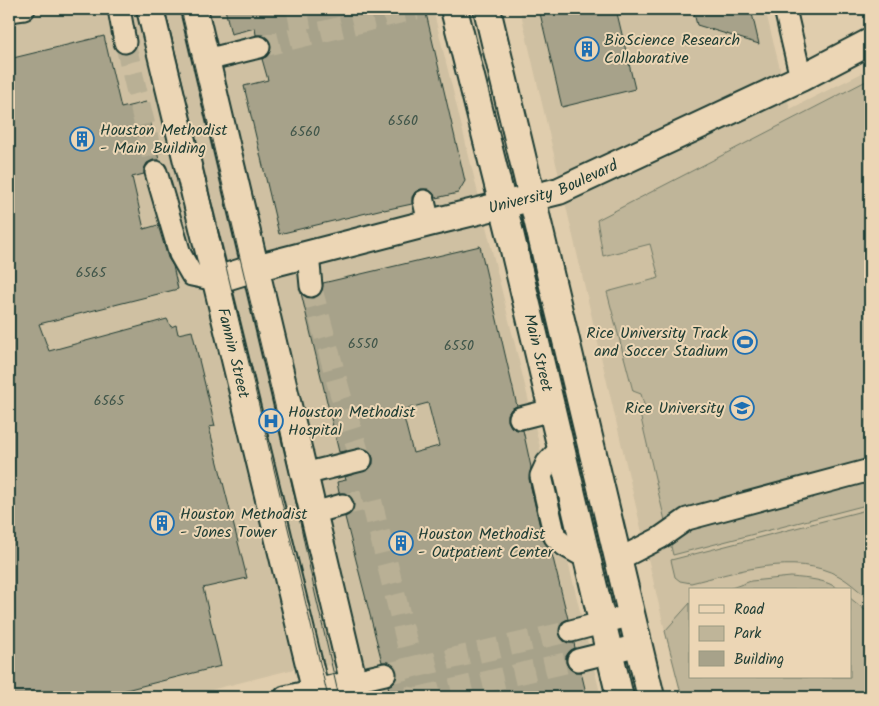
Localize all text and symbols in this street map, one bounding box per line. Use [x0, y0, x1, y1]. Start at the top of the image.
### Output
place label: BioScience Research Collaborative [604, 28, 740, 71]
building icon: BioScience Research Collaborative [574, 36, 600, 62]
house number: 6560 [388, 110, 418, 132]
place label: Houston Methodist - Main Building [100, 118, 228, 161]
house number: 6560 [290, 121, 320, 143]
building icon: Houston Methodist - Main Building [69, 126, 95, 152]
street label: University Boulevard [486, 152, 623, 220]
house number: 6565 [76, 262, 108, 284]
street label: Fannin Street [210, 305, 257, 402]
street label: Main Street [517, 311, 560, 395]
place label: Rice University Track and Soccer Stadium [586, 321, 728, 364]
sports icon: Rice University Track and Soccer Stadium [732, 329, 758, 355]
house number: 6550 [348, 333, 378, 355]
house number: 6550 [444, 335, 474, 357]
house number: 6565 [94, 390, 126, 412]
school or university icon: Rice University [729, 395, 755, 421]
place label: Rice University [625, 396, 724, 421]
place label: Houston Methodist Hospital [288, 400, 416, 443]
hospital icon: Houston Methodist Hospital [258, 408, 284, 434]
place label: Houston Methodist - Jones Tower [180, 502, 308, 545]
building icon: Houston Methodist - Jones Tower [149, 510, 175, 536]
place label: Houston Methodist - Outpatient Center [418, 522, 555, 565]
building icon: Houston Methodist - Outpatient Center [388, 530, 414, 556]
legend [689, 588, 852, 678]
text: Road [734, 598, 765, 622]
text: Park [734, 622, 762, 646]
text: Building [734, 648, 784, 672]

